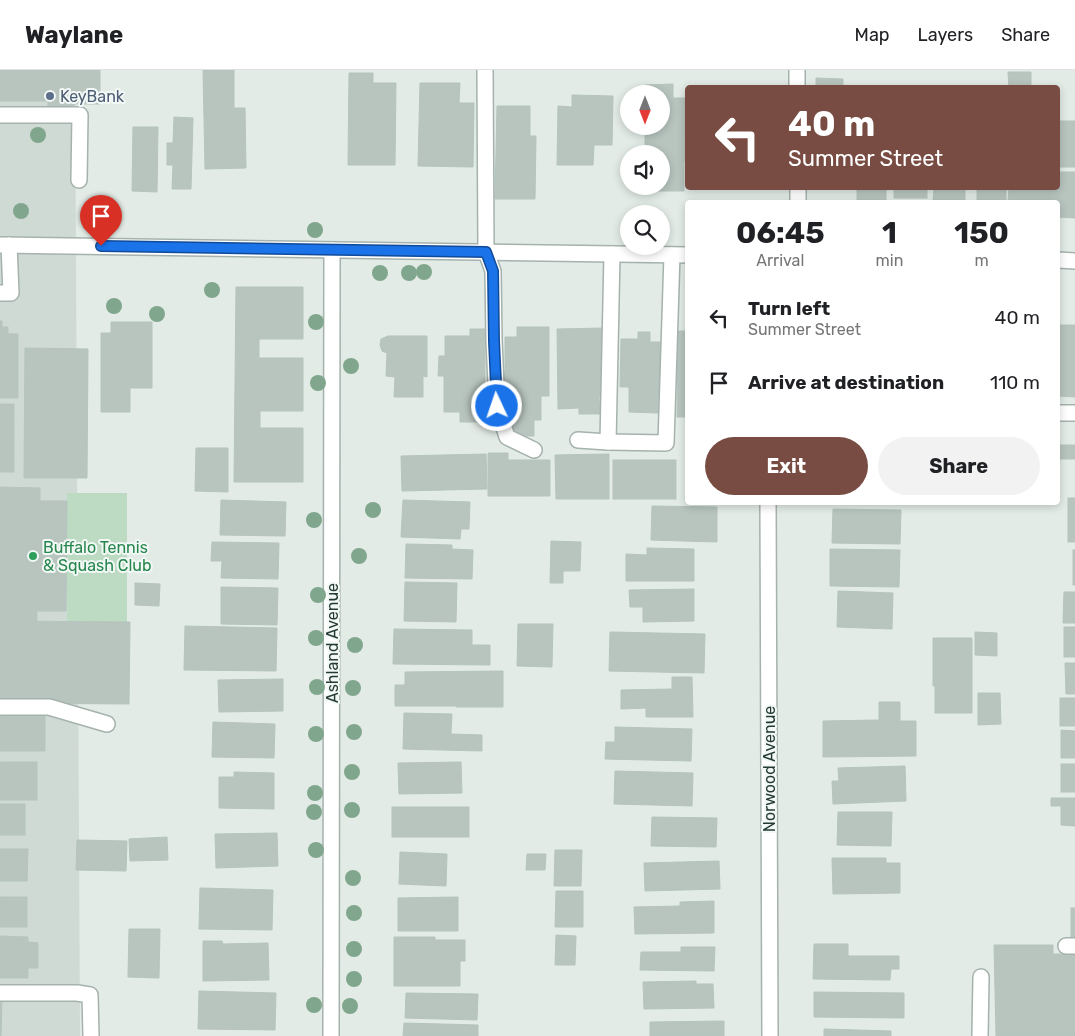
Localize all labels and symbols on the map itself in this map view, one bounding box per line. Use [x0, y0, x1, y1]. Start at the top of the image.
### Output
north arrow [620, 85, 670, 135]
place label: KeyBank [60, 87, 125, 106]
marker: KeyBank [44, 90, 56, 102]
pin [80, 195, 122, 246]
position arrow [470, 379, 522, 431]
place label: Buffalo Tennis & Squash Club [43, 538, 152, 575]
marker: Buffalo Tennis & Squash Club [27, 550, 39, 562]
street label: Ashland Avenue [323, 583, 342, 703]
street label: Norwood Avenue [760, 706, 779, 832]

